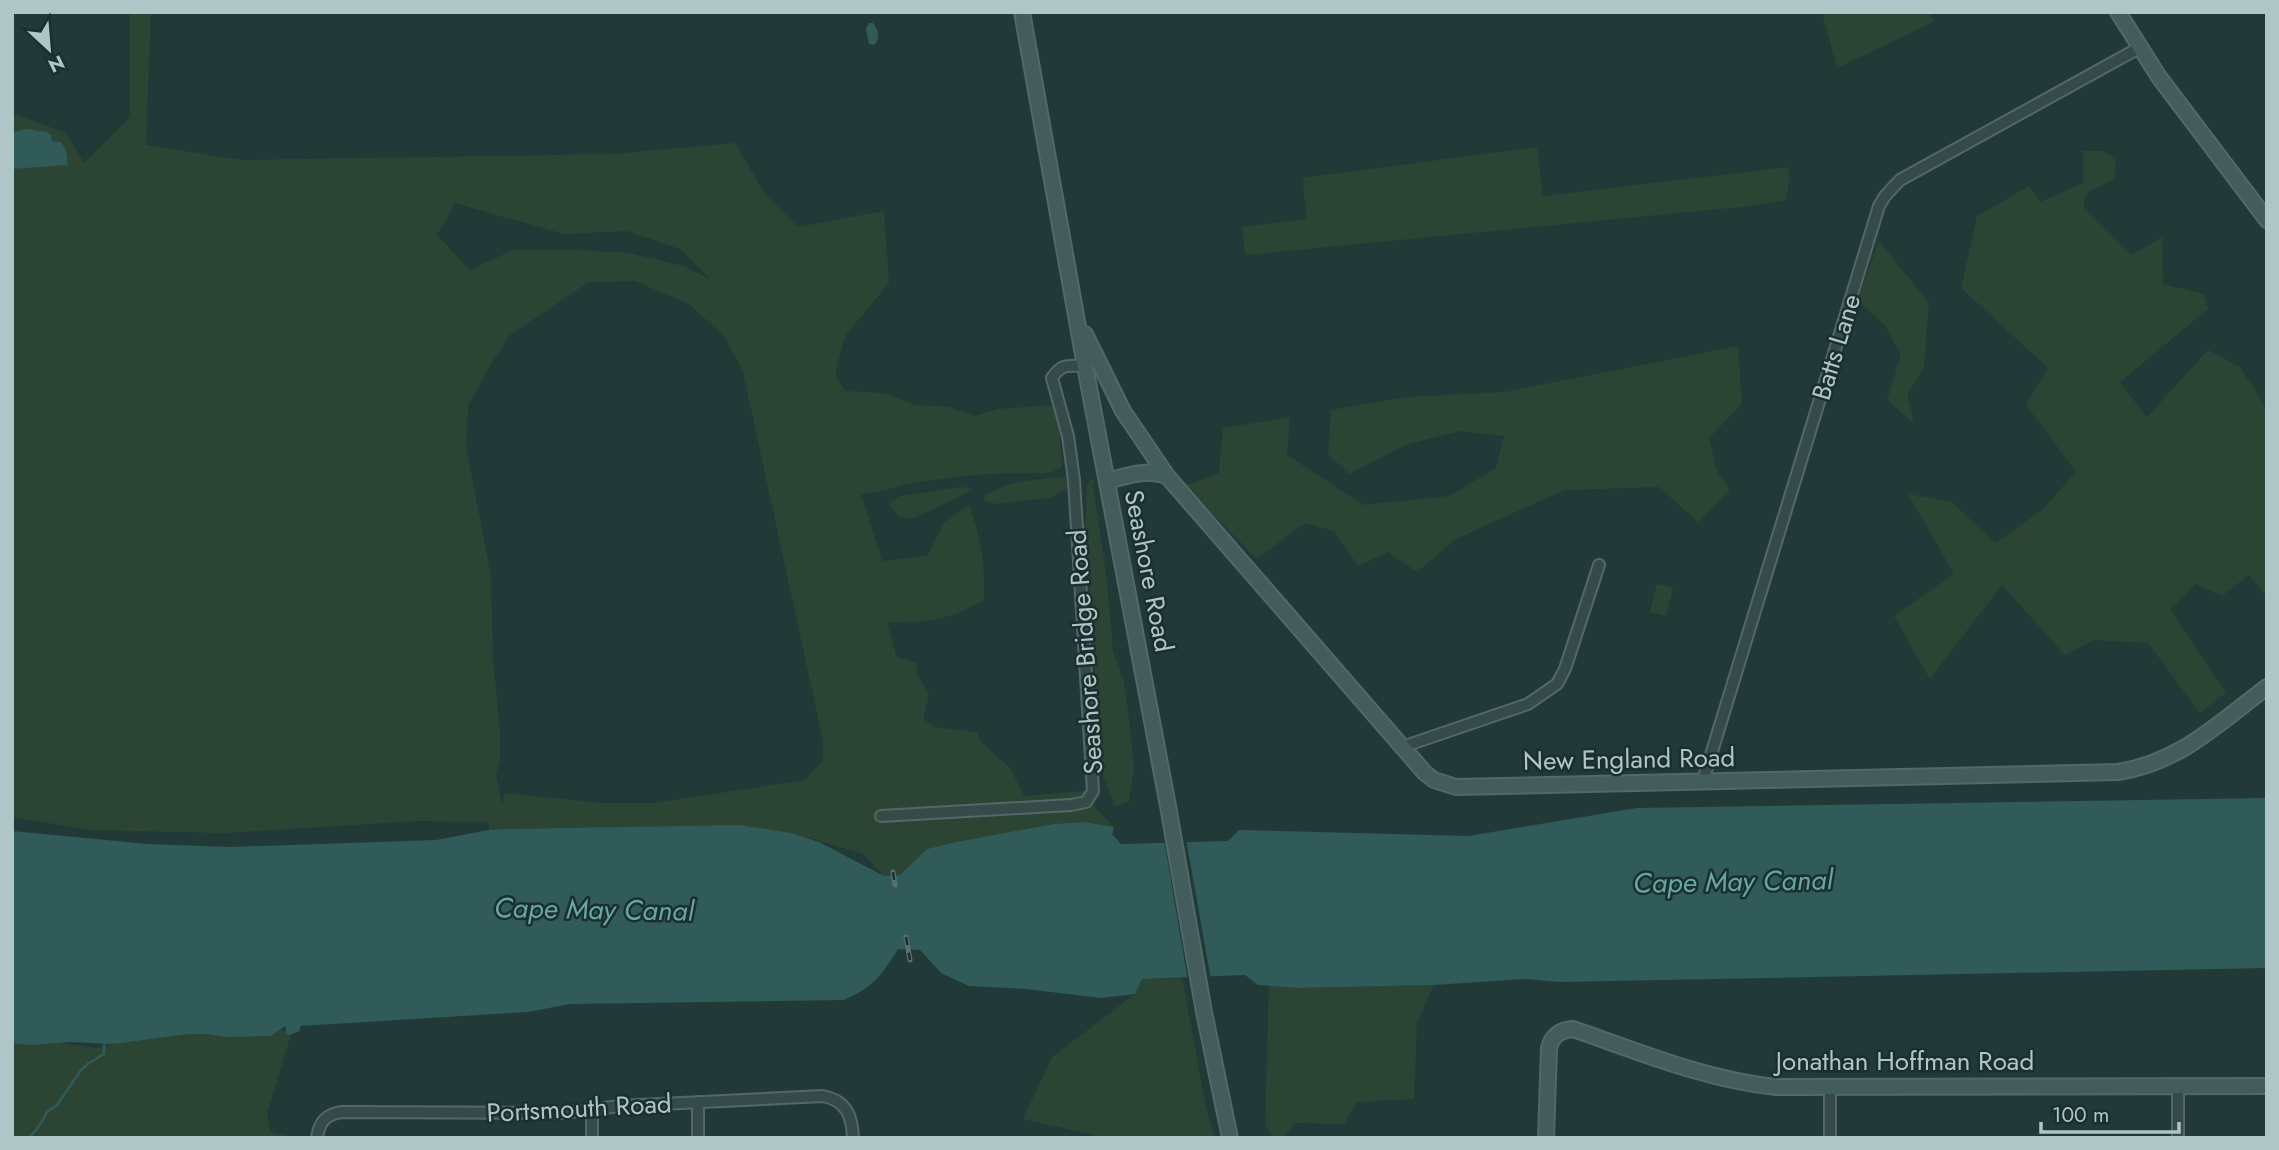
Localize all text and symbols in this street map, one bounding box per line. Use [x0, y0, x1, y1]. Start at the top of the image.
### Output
north arrow [14, 14, 84, 84]
text: N [44, 48, 69, 79]
street label: Batts Lane [1802, 289, 1870, 405]
street label: Seashore Road [1115, 487, 1183, 655]
street label: Seashore Bridge Road [1057, 528, 1113, 776]
street label: New England Road [1523, 738, 1735, 780]
water label: Cape May Canal [1633, 859, 1835, 904]
water label: Cape May Canal [494, 887, 696, 932]
street label: Jonathan Hoffman Road [1773, 1042, 2034, 1080]
street label: Portsmouth Road [486, 1084, 672, 1132]
scale bar [2041, 1090, 2179, 1134]
text: 100 m [2052, 1100, 2109, 1130]

